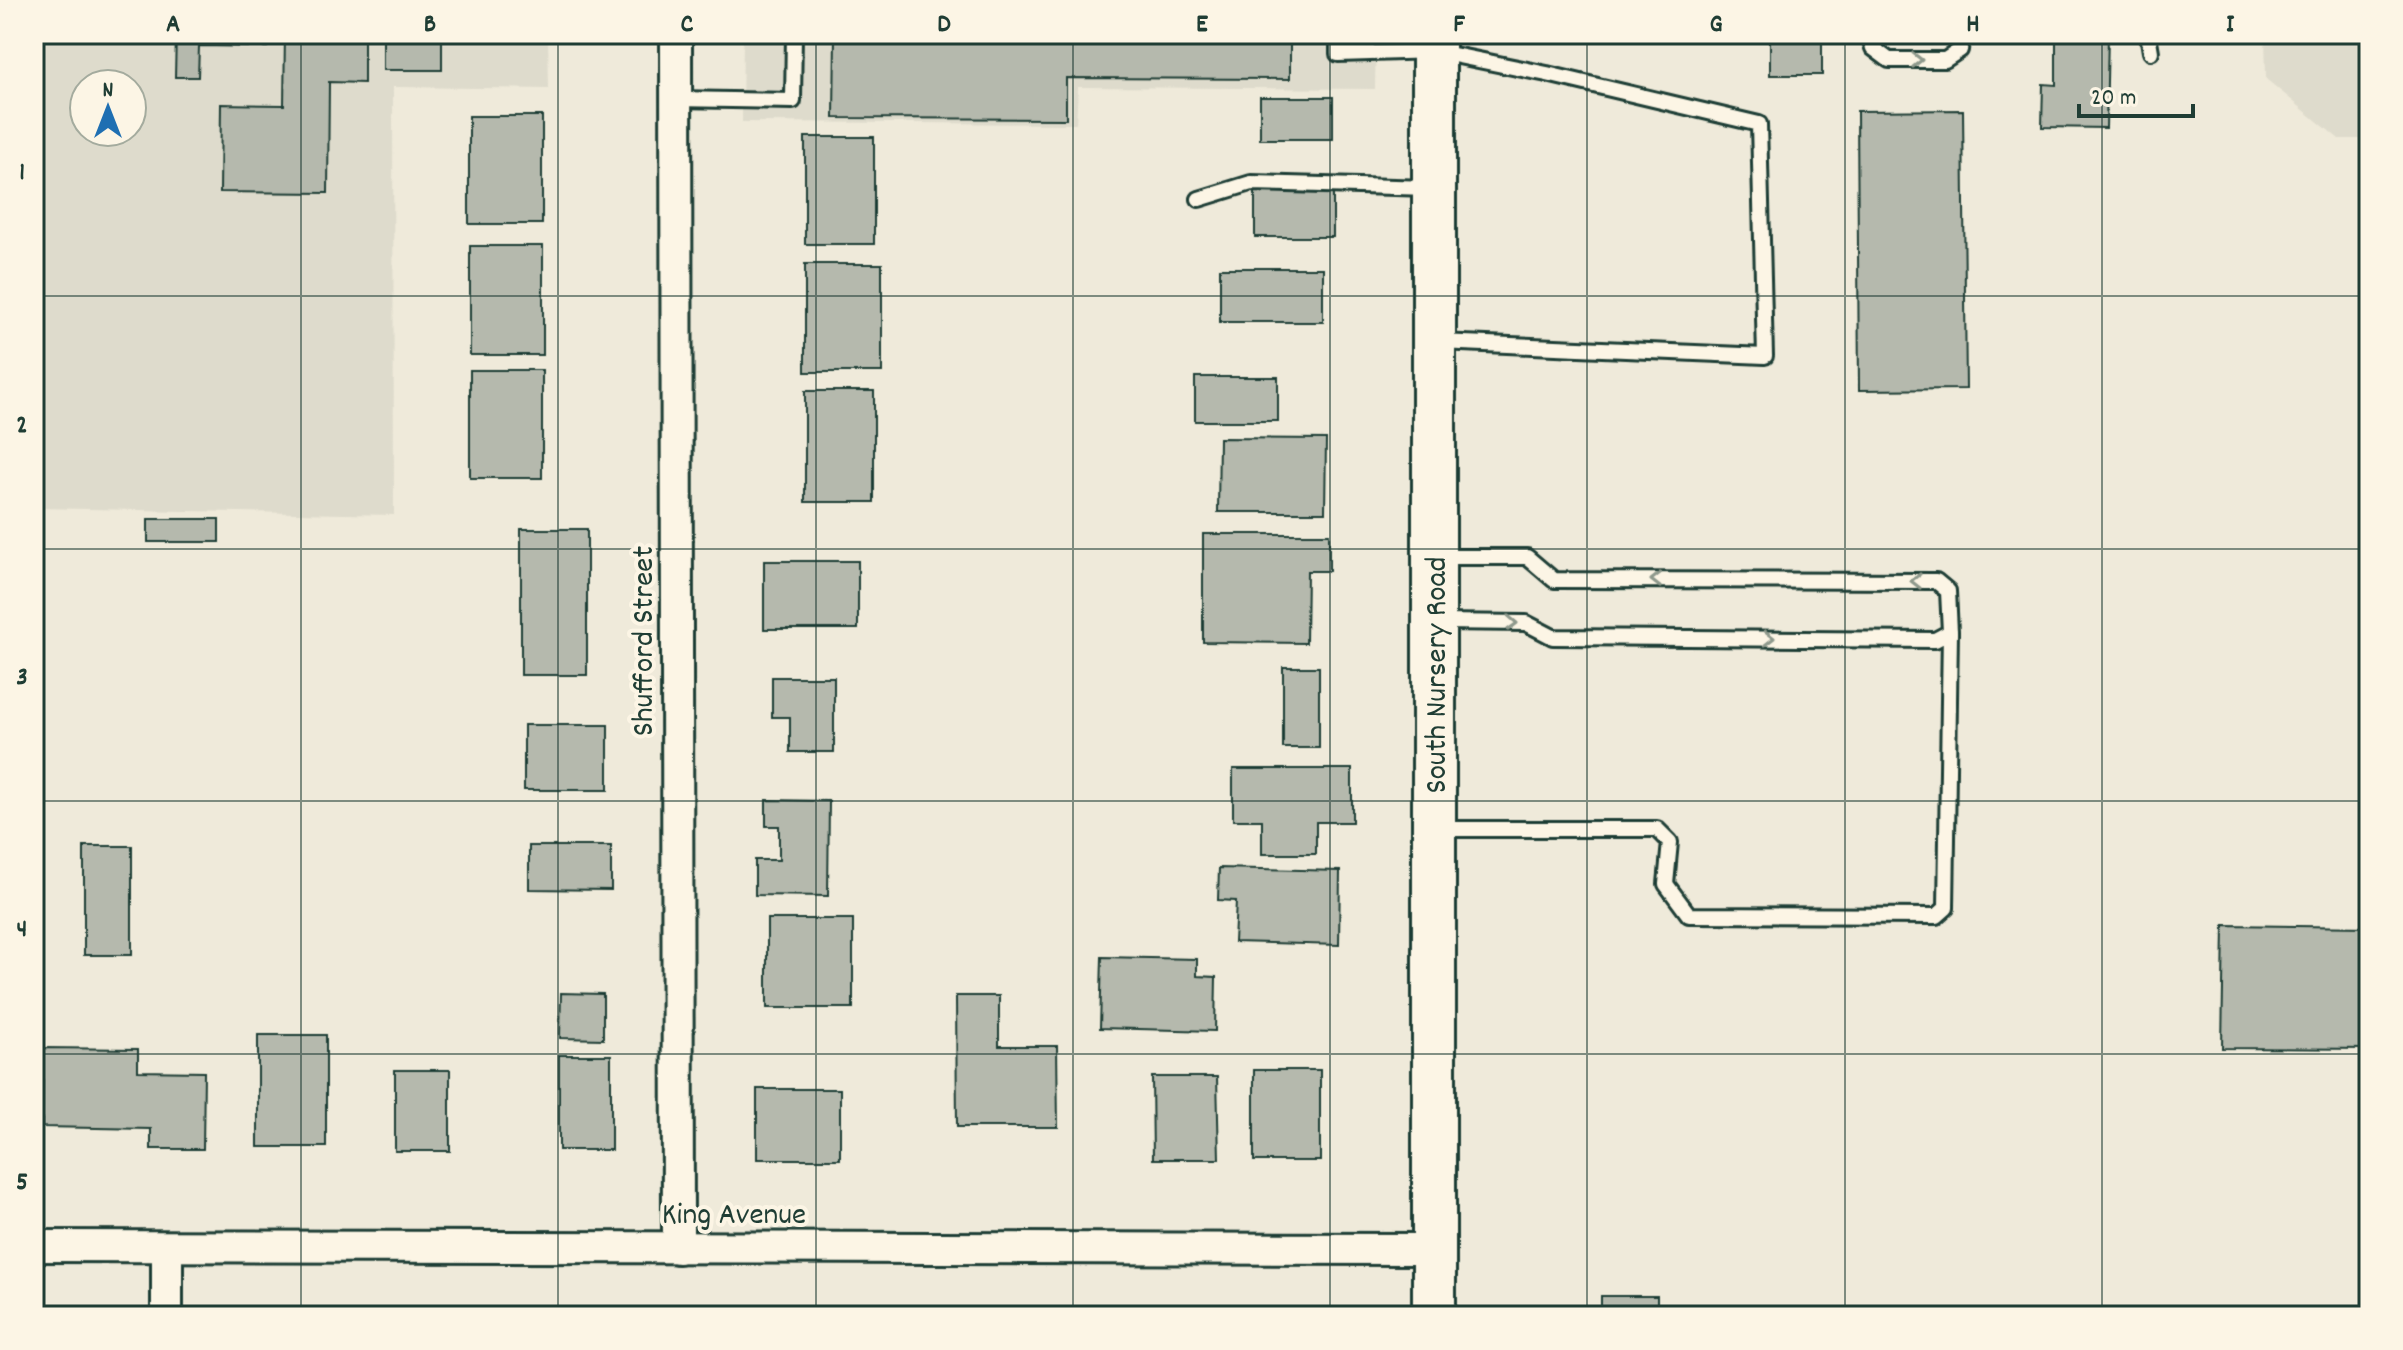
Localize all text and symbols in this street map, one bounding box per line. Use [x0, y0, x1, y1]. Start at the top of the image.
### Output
text: A [166, 7, 180, 44]
text: B [424, 7, 436, 44]
text: C [681, 7, 694, 44]
text: D [937, 7, 951, 44]
text: E [1196, 7, 1208, 44]
text: F [1453, 7, 1465, 44]
text: G [1709, 7, 1723, 44]
text: H [1966, 7, 1980, 44]
text: I [2226, 7, 2235, 44]
one-way arrow [1911, 51, 1924, 69]
north arrow [68, 68, 148, 148]
scale bar [2079, 68, 2193, 118]
text: N [103, 76, 114, 107]
text: 20 m [2091, 82, 2137, 116]
text: 1 [19, 155, 25, 192]
text: 2 [16, 408, 28, 445]
street label: Shufford Street [623, 546, 669, 736]
street label: South Nursery Road [1416, 557, 1462, 793]
one-way arrow [1649, 571, 1662, 589]
one-way arrow [1909, 572, 1922, 590]
one-way arrow [1506, 614, 1519, 632]
one-way arrow [1763, 629, 1776, 647]
text: 3 [16, 660, 28, 697]
text: 4 [17, 912, 27, 949]
text: 5 [16, 1165, 28, 1202]
street label: King Avenue [662, 1194, 806, 1240]

